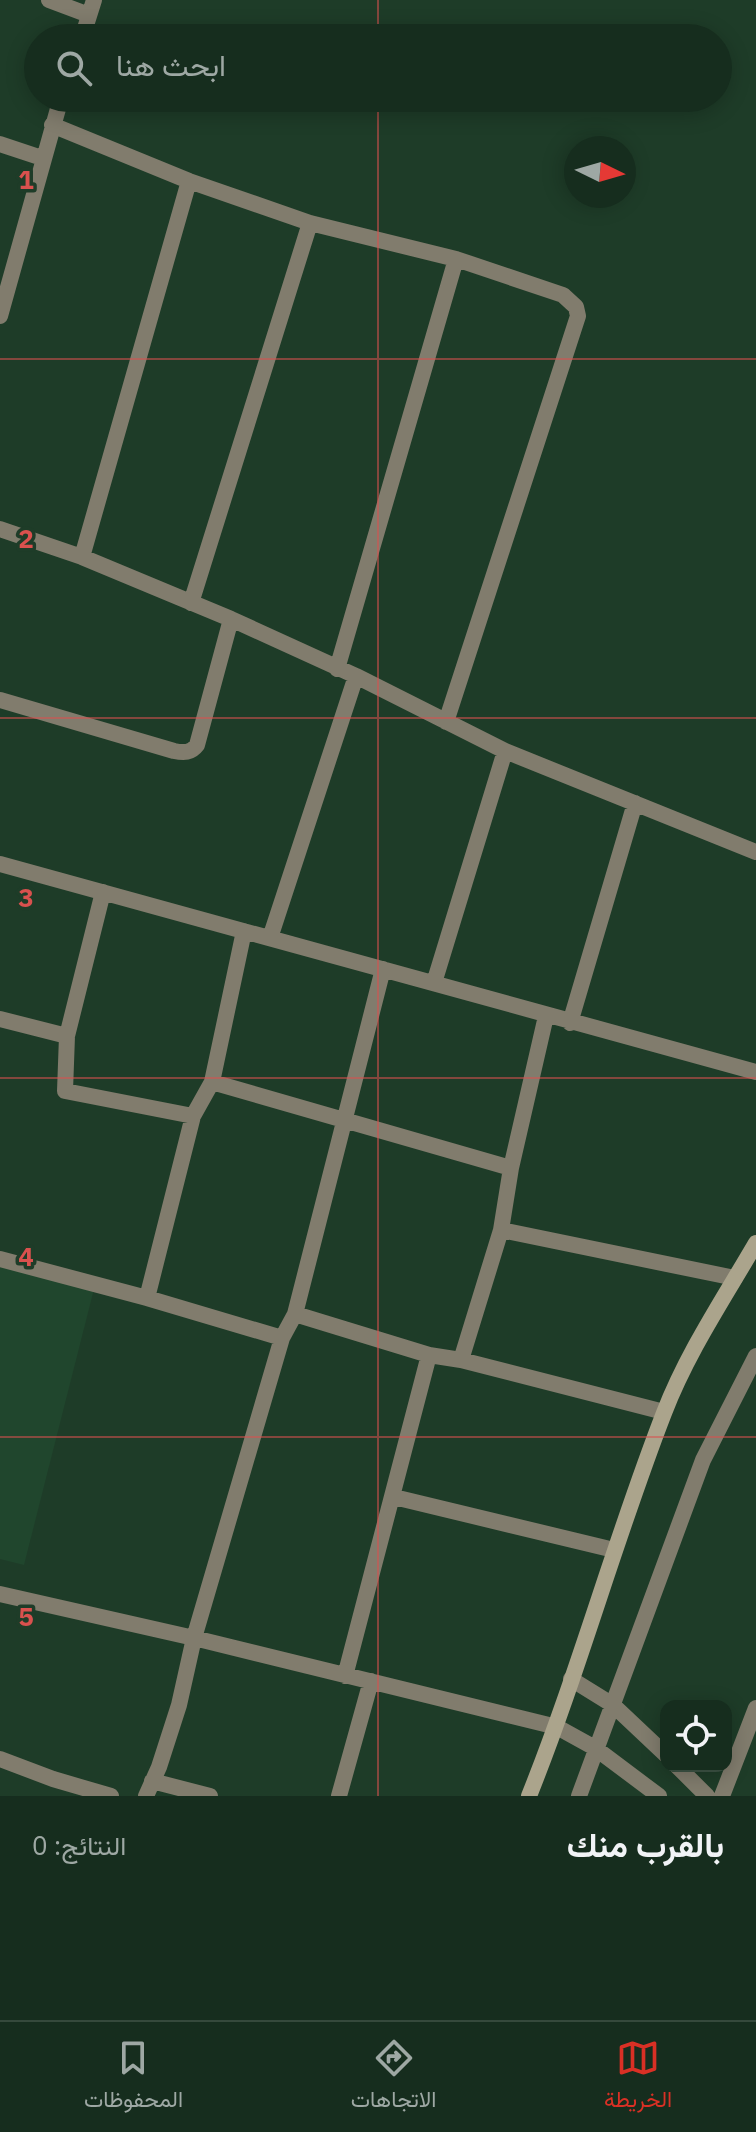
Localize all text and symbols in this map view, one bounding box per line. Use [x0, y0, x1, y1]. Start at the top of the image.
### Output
search box [24, 24, 732, 112]
text: ابحث هنا [116, 45, 226, 84]
icon: search [52, 46, 96, 90]
north arrow [564, 136, 636, 208]
text: 1 [18, 162, 34, 196]
text: 2 [18, 521, 34, 555]
text: 3 [18, 880, 34, 914]
text: 4 [18, 1239, 34, 1273]
text: 5 [18, 1599, 34, 1633]
map controls [660, 1700, 732, 1772]
button: locate [660, 1700, 732, 1772]
text: بالقرب منك [567, 1822, 724, 1866]
text: النتائج: 0 [32, 1828, 126, 1862]
tab: المحفوظات [84, 2036, 183, 2119]
tab: الاتجاهات [351, 2036, 436, 2119]
tab: الخريطة [604, 2036, 672, 2119]

